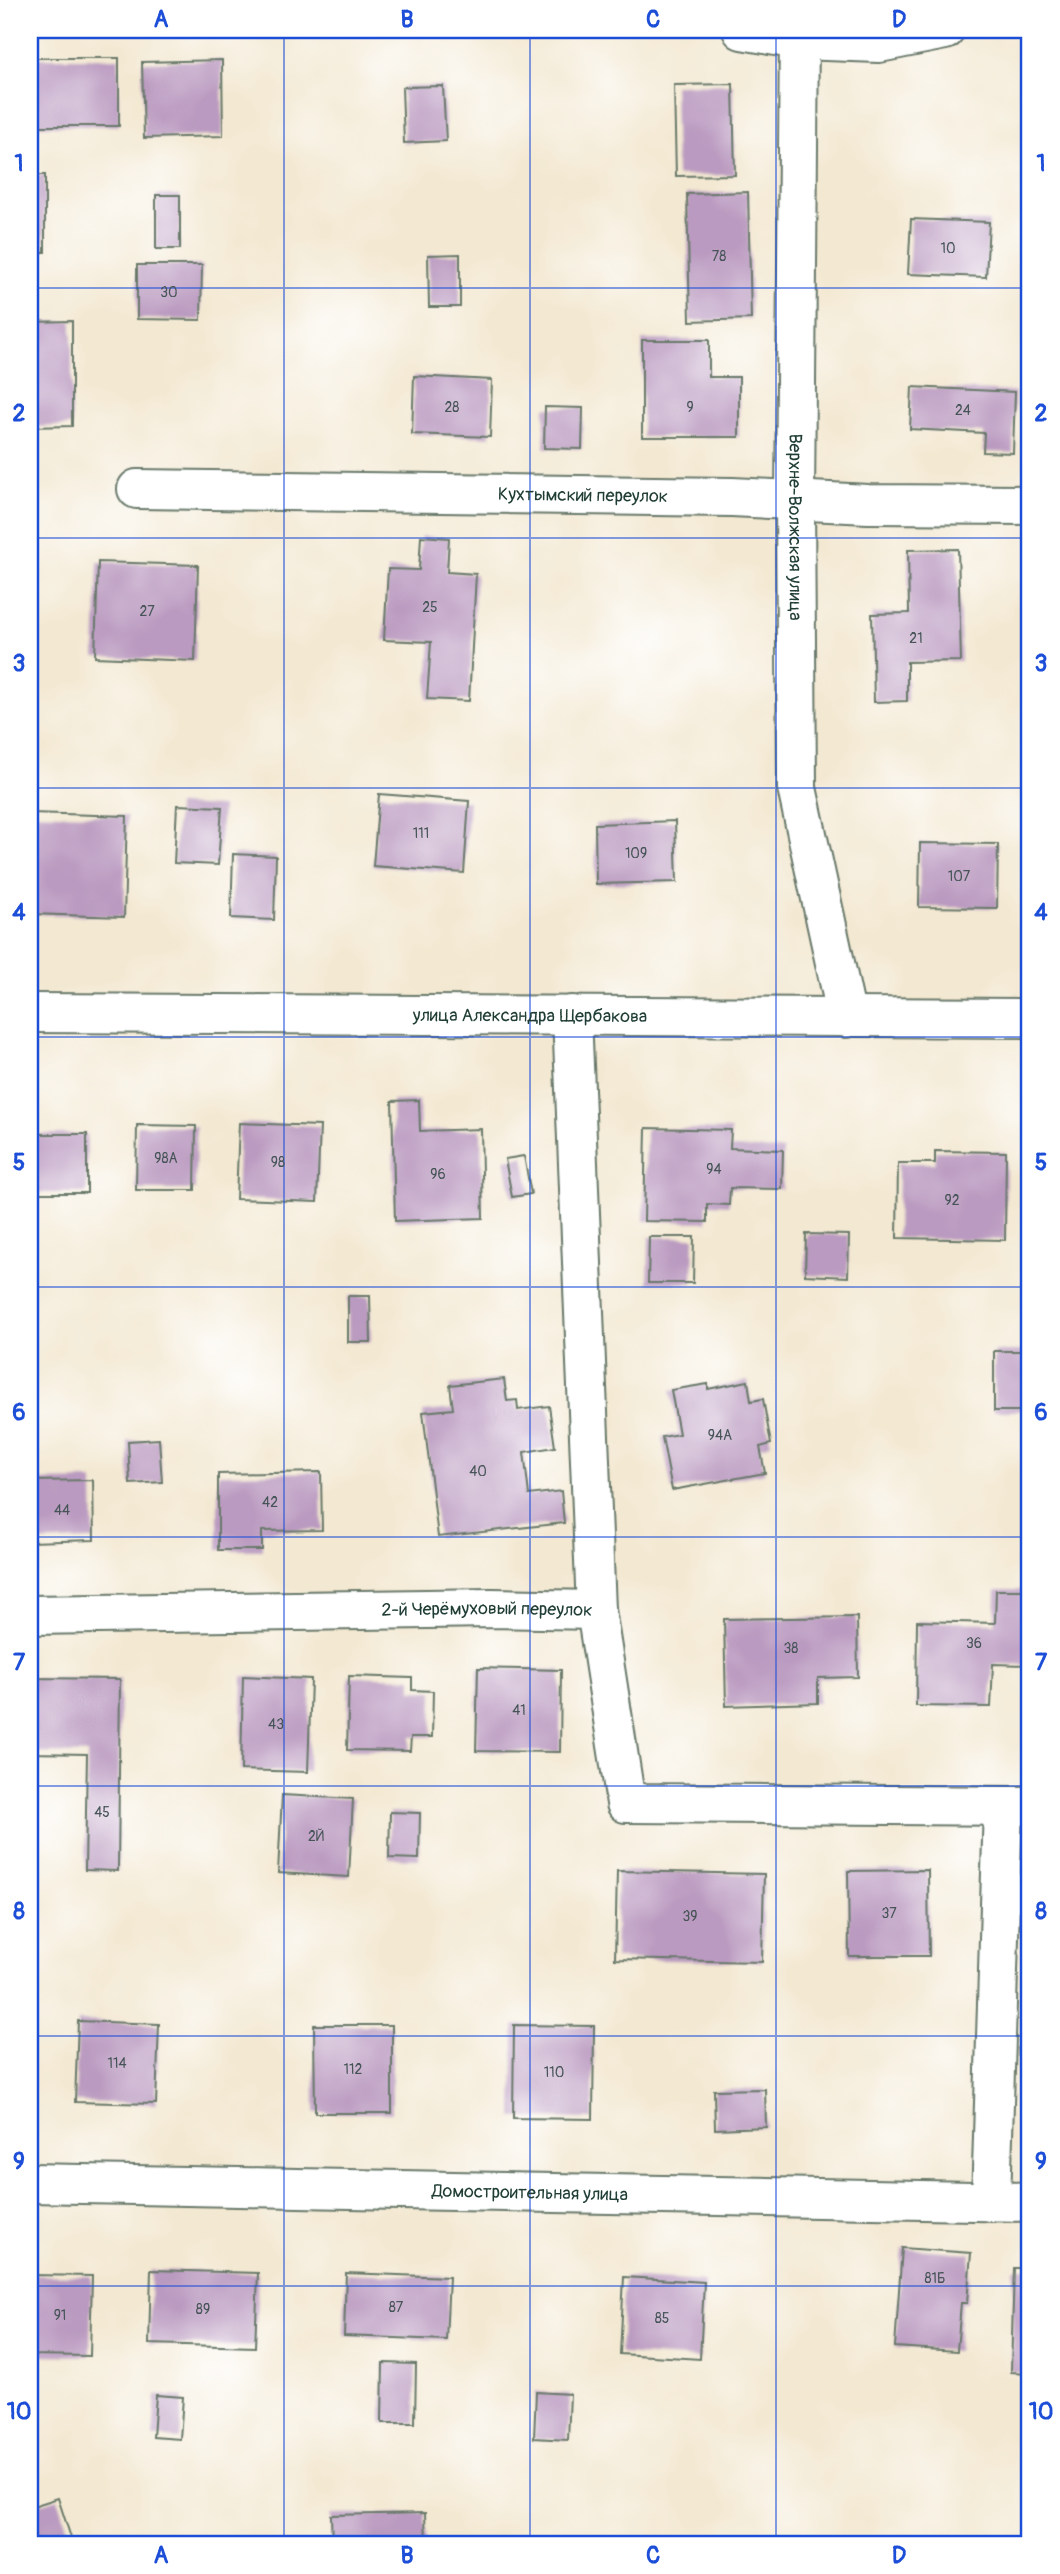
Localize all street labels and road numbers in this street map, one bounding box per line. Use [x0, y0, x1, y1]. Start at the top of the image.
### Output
street label: Верхне-Волжская улица [783, 433, 807, 621]
street label: Кухтымский переулок [498, 483, 668, 508]
street label: улица Александра Щербакова [412, 1004, 647, 1028]
street label: 2-й Черёмуховый переулок [381, 1597, 593, 1622]
street label: Домостроительная улица [431, 2180, 628, 2206]

